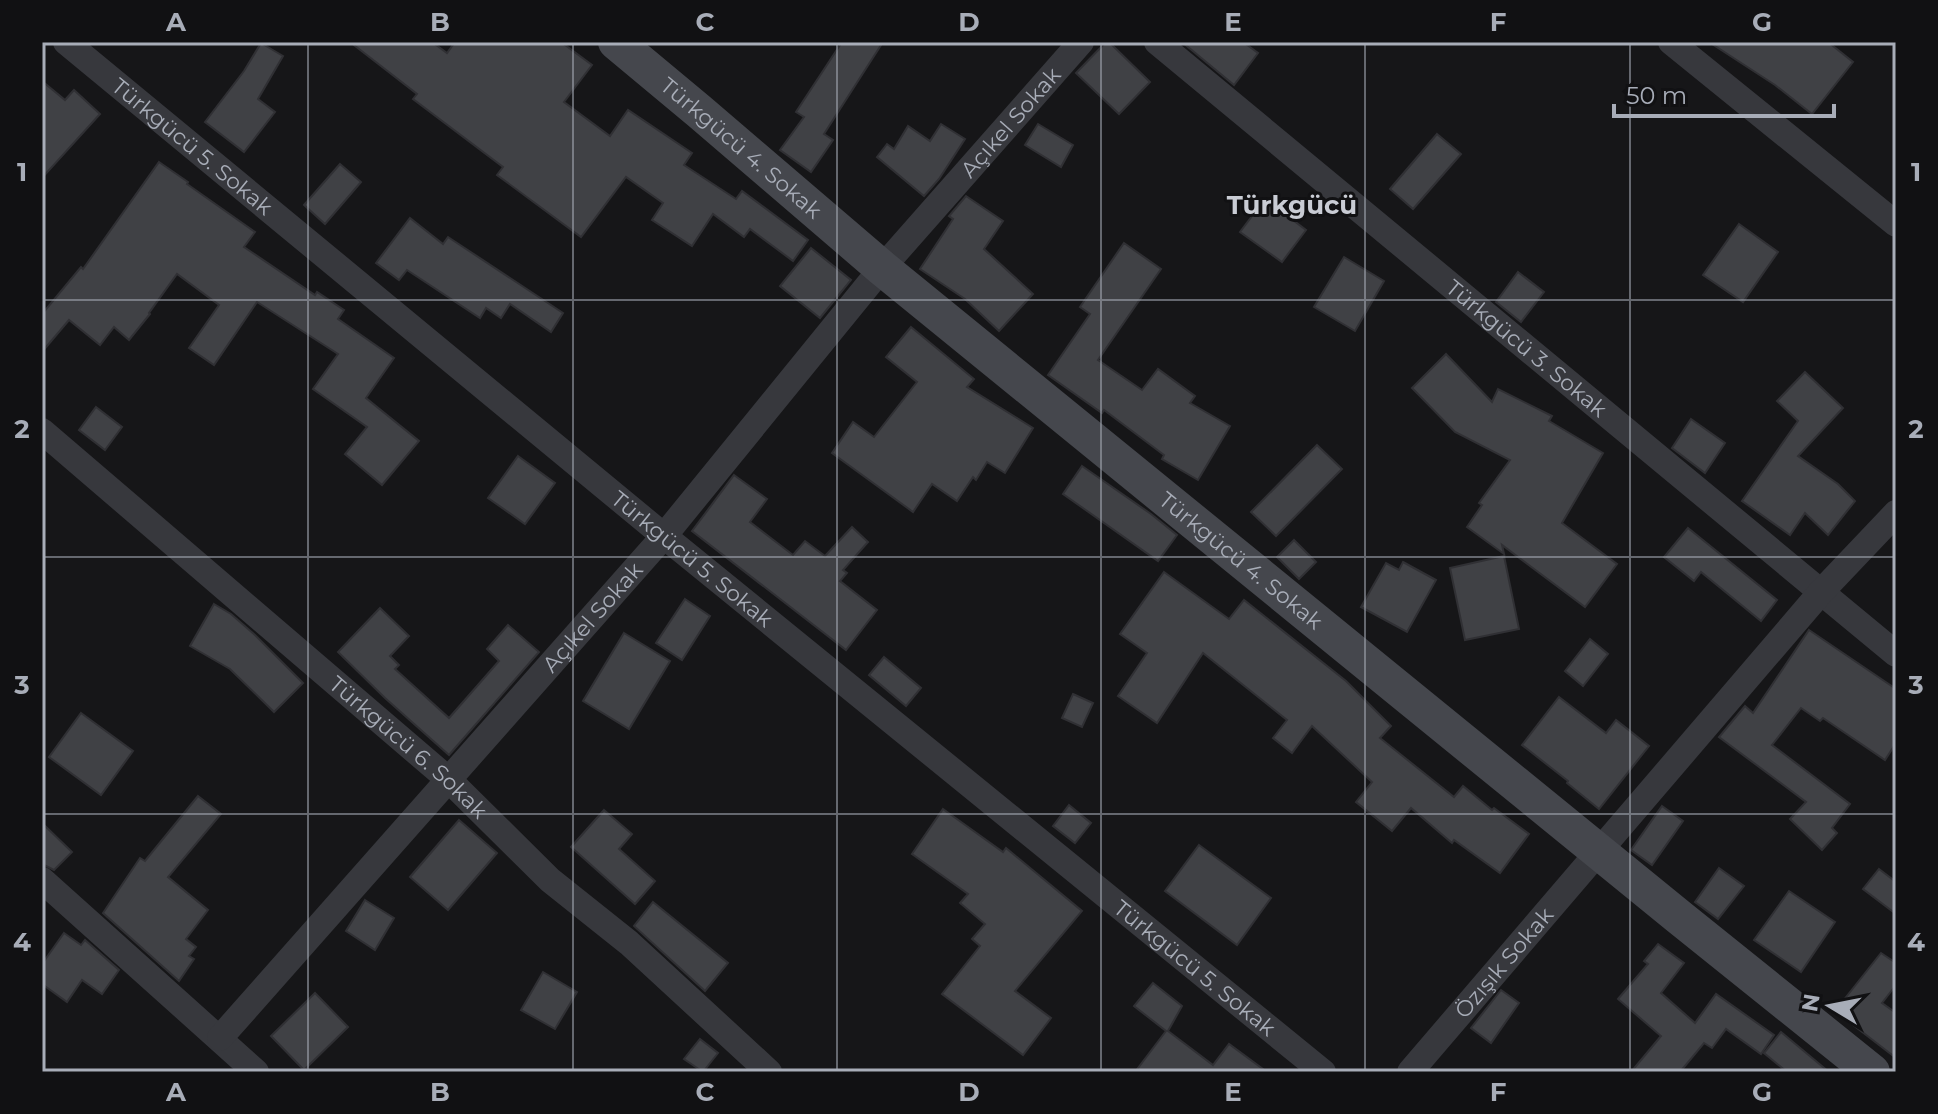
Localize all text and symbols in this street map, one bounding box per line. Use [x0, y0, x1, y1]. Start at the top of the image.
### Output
text: A [165, 6, 187, 38]
text: B [430, 6, 450, 38]
text: C [696, 6, 715, 38]
text: D [958, 6, 980, 38]
text: E [1224, 6, 1242, 38]
text: F [1490, 6, 1506, 38]
text: G [1752, 6, 1772, 38]
street label: Açıkel Sokak [955, 61, 1067, 183]
scale bar [1614, 68, 1834, 118]
street label: Türkgücü 5. Sokak [107, 72, 279, 221]
street label: Türkgücü 4. Sokak [655, 72, 828, 224]
text: 50 m [1626, 81, 1687, 110]
text: 1 [17, 156, 27, 188]
text: 1 [1911, 156, 1921, 188]
district label: Türkgücü [1227, 189, 1357, 221]
street label: Türkgücü 3. Sokak [1441, 274, 1613, 423]
text: 2 [14, 413, 30, 445]
text: 2 [1908, 413, 1924, 445]
street label: Türkgücü 5. Sokak [606, 485, 779, 633]
street label: Türkgücü 4. Sokak [1154, 486, 1329, 635]
street label: Açıkel Sokak [536, 556, 649, 678]
text: 3 [13, 669, 30, 701]
text: 3 [1907, 669, 1924, 701]
street label: Türkgücü 6. Sokak [324, 670, 494, 824]
street label: Türkgücü 5. Sokak [1109, 894, 1282, 1042]
street label: Özışık Sokak [1449, 901, 1559, 1024]
text: 4 [13, 926, 31, 958]
text: 4 [1907, 926, 1925, 958]
north arrow [1790, 966, 1870, 1046]
text: N [1796, 992, 1826, 1014]
text: A [165, 1076, 187, 1108]
text: B [430, 1076, 450, 1108]
text: C [696, 1076, 715, 1108]
text: D [958, 1076, 980, 1108]
text: E [1224, 1076, 1242, 1108]
text: F [1490, 1076, 1506, 1108]
text: G [1752, 1076, 1772, 1108]

